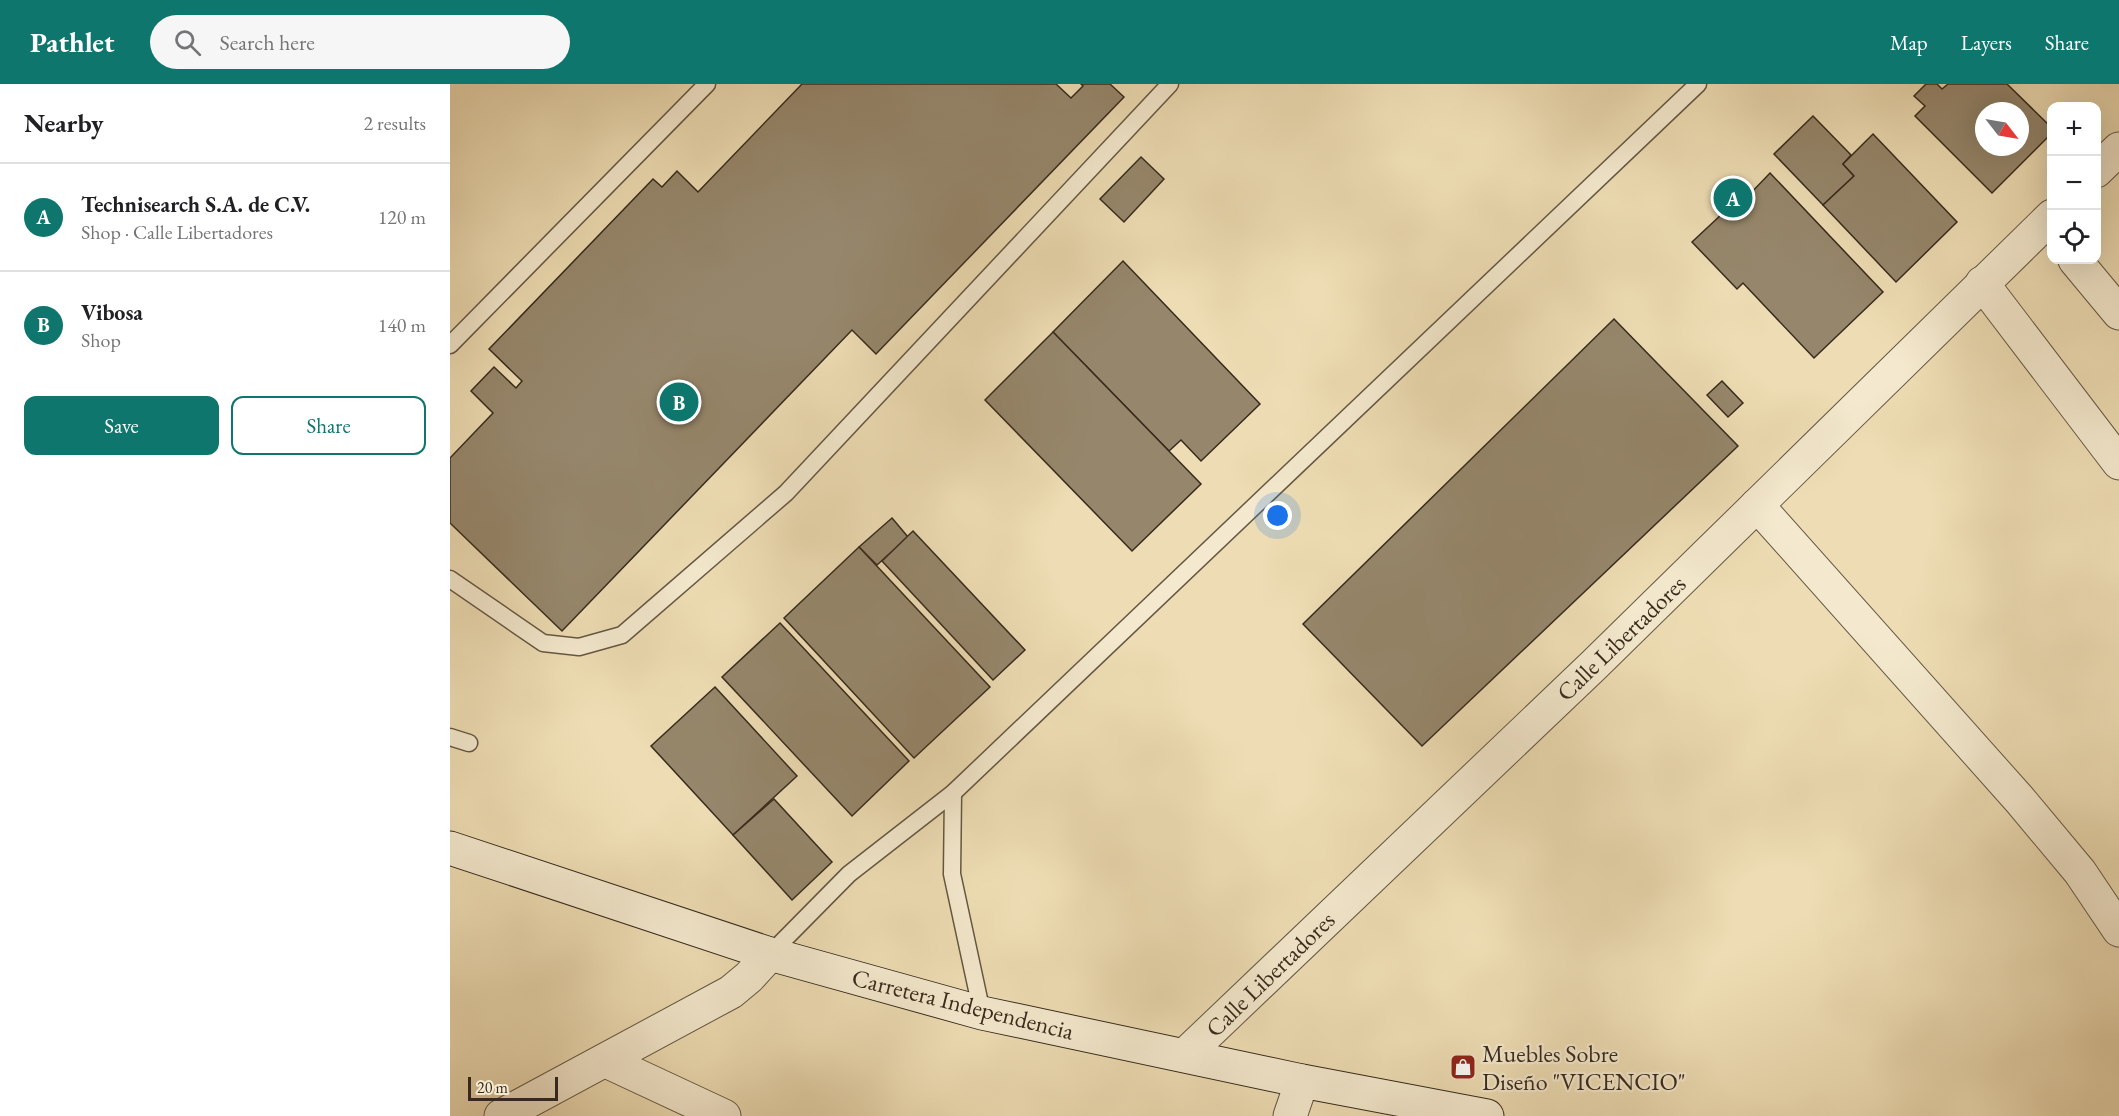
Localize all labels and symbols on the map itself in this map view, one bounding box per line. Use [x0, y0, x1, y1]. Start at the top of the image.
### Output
north arrow [1975, 102, 2029, 156]
pin: A [1714, 176, 1752, 220]
pin: B [660, 380, 698, 424]
your location [1263, 501, 1292, 530]
street label: Calle Libertadores [1550, 568, 1692, 708]
street label: Calle Libertadores [1199, 904, 1341, 1044]
street label: Carretera Independencia [849, 961, 1078, 1047]
place label: Muebles Sobre Diseño "VICENCIO" [1482, 1038, 1686, 1097]
shop icon: Muebles Sobre Diseño "VICENCIO" [1448, 1052, 1478, 1082]
scale bar [468, 1074, 558, 1102]

